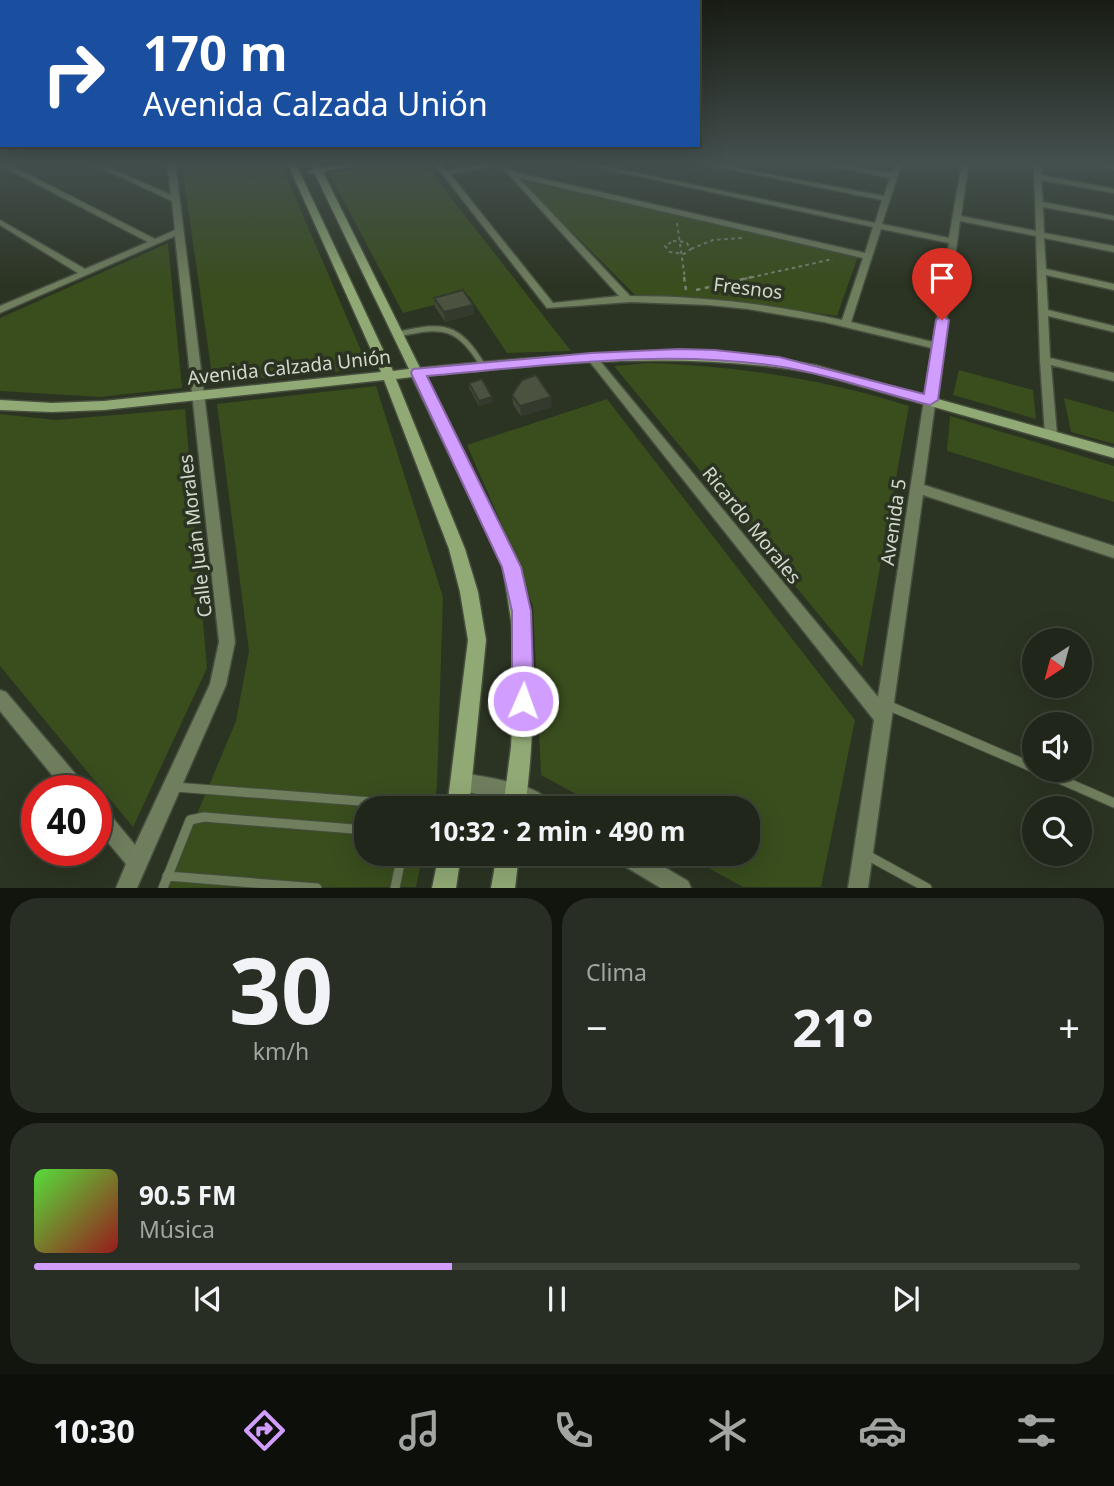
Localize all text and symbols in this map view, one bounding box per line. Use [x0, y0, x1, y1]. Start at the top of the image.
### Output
text: 170 m [143, 19, 288, 85]
icon: right [28, 28, 119, 119]
text: Avenida Calzada Unión [143, 82, 488, 125]
pin [912, 248, 972, 320]
icon: arrive [923, 259, 961, 297]
street label: Fresnos [712, 271, 784, 305]
street label: Avenida Calzada Unión [186, 343, 392, 391]
street label: Calle Juán Morales [172, 453, 218, 619]
street label: Ricardo Morales [697, 461, 807, 589]
street label: Avenida 5 [874, 477, 912, 567]
north arrow [1022, 628, 1092, 698]
map controls [1022, 628, 1092, 866]
position arrow [486, 664, 560, 738]
button: sound [1022, 712, 1092, 782]
speed limit sign: 40 [21, 775, 112, 866]
button: search [1022, 796, 1092, 866]
text: 10:32 · 2 min · 490 m [429, 813, 685, 849]
text: 30 [229, 927, 333, 1051]
text: Clima [586, 956, 647, 988]
text: 21° [792, 991, 874, 1062]
text: − [586, 1001, 608, 1053]
text: + [1058, 1001, 1080, 1053]
text: km/h [253, 1035, 309, 1067]
text: 90.5 FM [139, 1177, 236, 1213]
text: Música [139, 1213, 215, 1245]
icon: previous [189, 1280, 227, 1318]
icon: pause [538, 1280, 576, 1318]
icon: next [887, 1280, 925, 1318]
icon: directions [240, 1406, 289, 1455]
icon: music [395, 1406, 444, 1455]
icon: phone [549, 1406, 598, 1455]
icon: climate [703, 1406, 752, 1455]
icon: car [858, 1406, 907, 1455]
icon: filters [1012, 1406, 1061, 1455]
text: 10:30 [53, 1409, 135, 1452]

